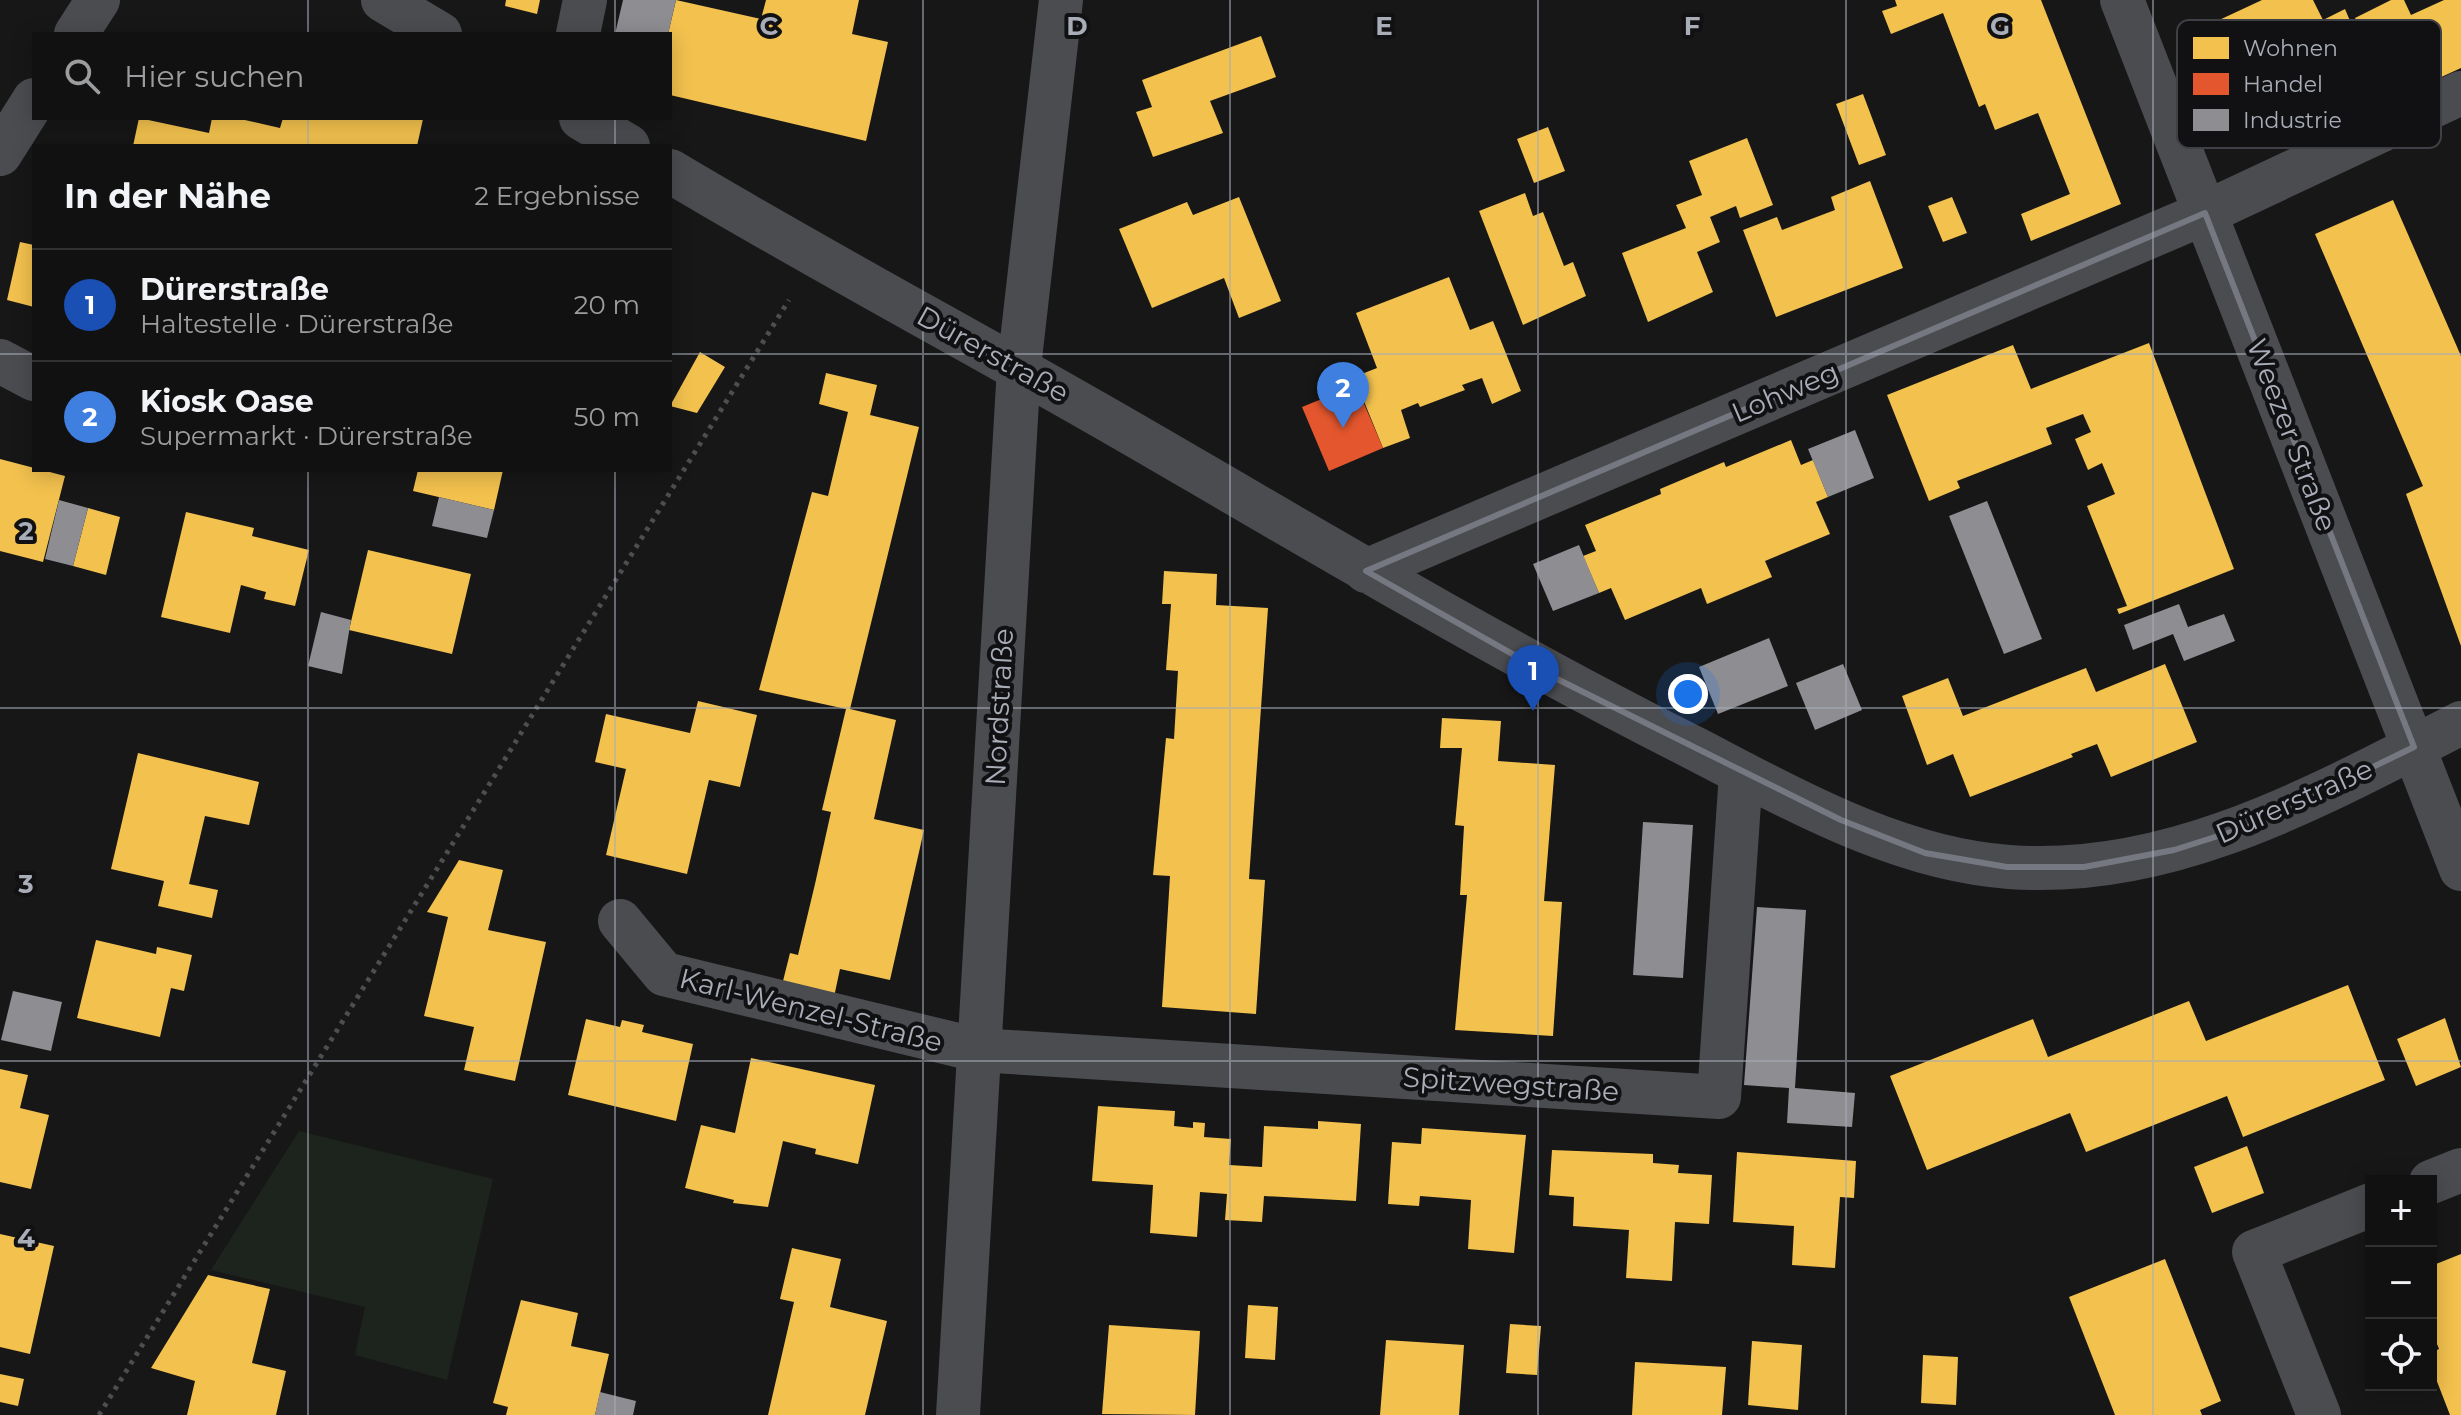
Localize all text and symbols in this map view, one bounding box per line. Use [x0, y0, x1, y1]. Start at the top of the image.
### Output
text: C [760, 10, 779, 42]
text: D [1066, 10, 1088, 42]
text: E [1375, 10, 1393, 42]
text: F [1684, 10, 1700, 42]
text: G [1990, 10, 2010, 42]
legend [2177, 20, 2441, 148]
search box [32, 32, 672, 120]
text: Wohnen [2243, 35, 2338, 62]
icon: search [60, 54, 104, 98]
text: Hier suchen [124, 58, 305, 95]
text: Handel [2243, 71, 2323, 98]
text: Industrie [2243, 107, 2342, 134]
text: In der Nähe [64, 175, 271, 217]
text: 2 Ergebnisse [474, 180, 640, 212]
text: Dürerstraße [140, 271, 329, 308]
text: 1 [85, 289, 95, 321]
text: 20 m [574, 289, 640, 321]
street label: Dürerstraße [911, 298, 1075, 410]
text: Haltestelle · Dürerstraße [140, 308, 453, 340]
street label: Weezer Straße [2240, 334, 2344, 536]
street label: Lohweg [1726, 354, 1844, 430]
pin: 2 [1317, 362, 1369, 428]
text: Kiosk Oase [140, 383, 314, 420]
text: 2 [82, 401, 98, 433]
text: 50 m [574, 401, 640, 433]
text: Supermarkt · Dürerstraße [140, 420, 473, 452]
text: 2 [18, 515, 34, 547]
street label: Nordstraße [978, 627, 1020, 787]
pin: 1 [1507, 645, 1559, 711]
your location [1668, 674, 1708, 714]
street label: Dürerstraße [2210, 751, 2378, 851]
text: 3 [17, 868, 34, 900]
street label: Karl-Wenzel-Straße [676, 961, 946, 1059]
street label: Spitzwegstraße [1402, 1059, 1620, 1109]
map controls [2365, 1175, 2437, 1391]
button: + [2365, 1175, 2437, 1247]
text: 4 [17, 1222, 35, 1254]
button: − [2365, 1247, 2437, 1319]
button: locate [2365, 1319, 2437, 1391]

